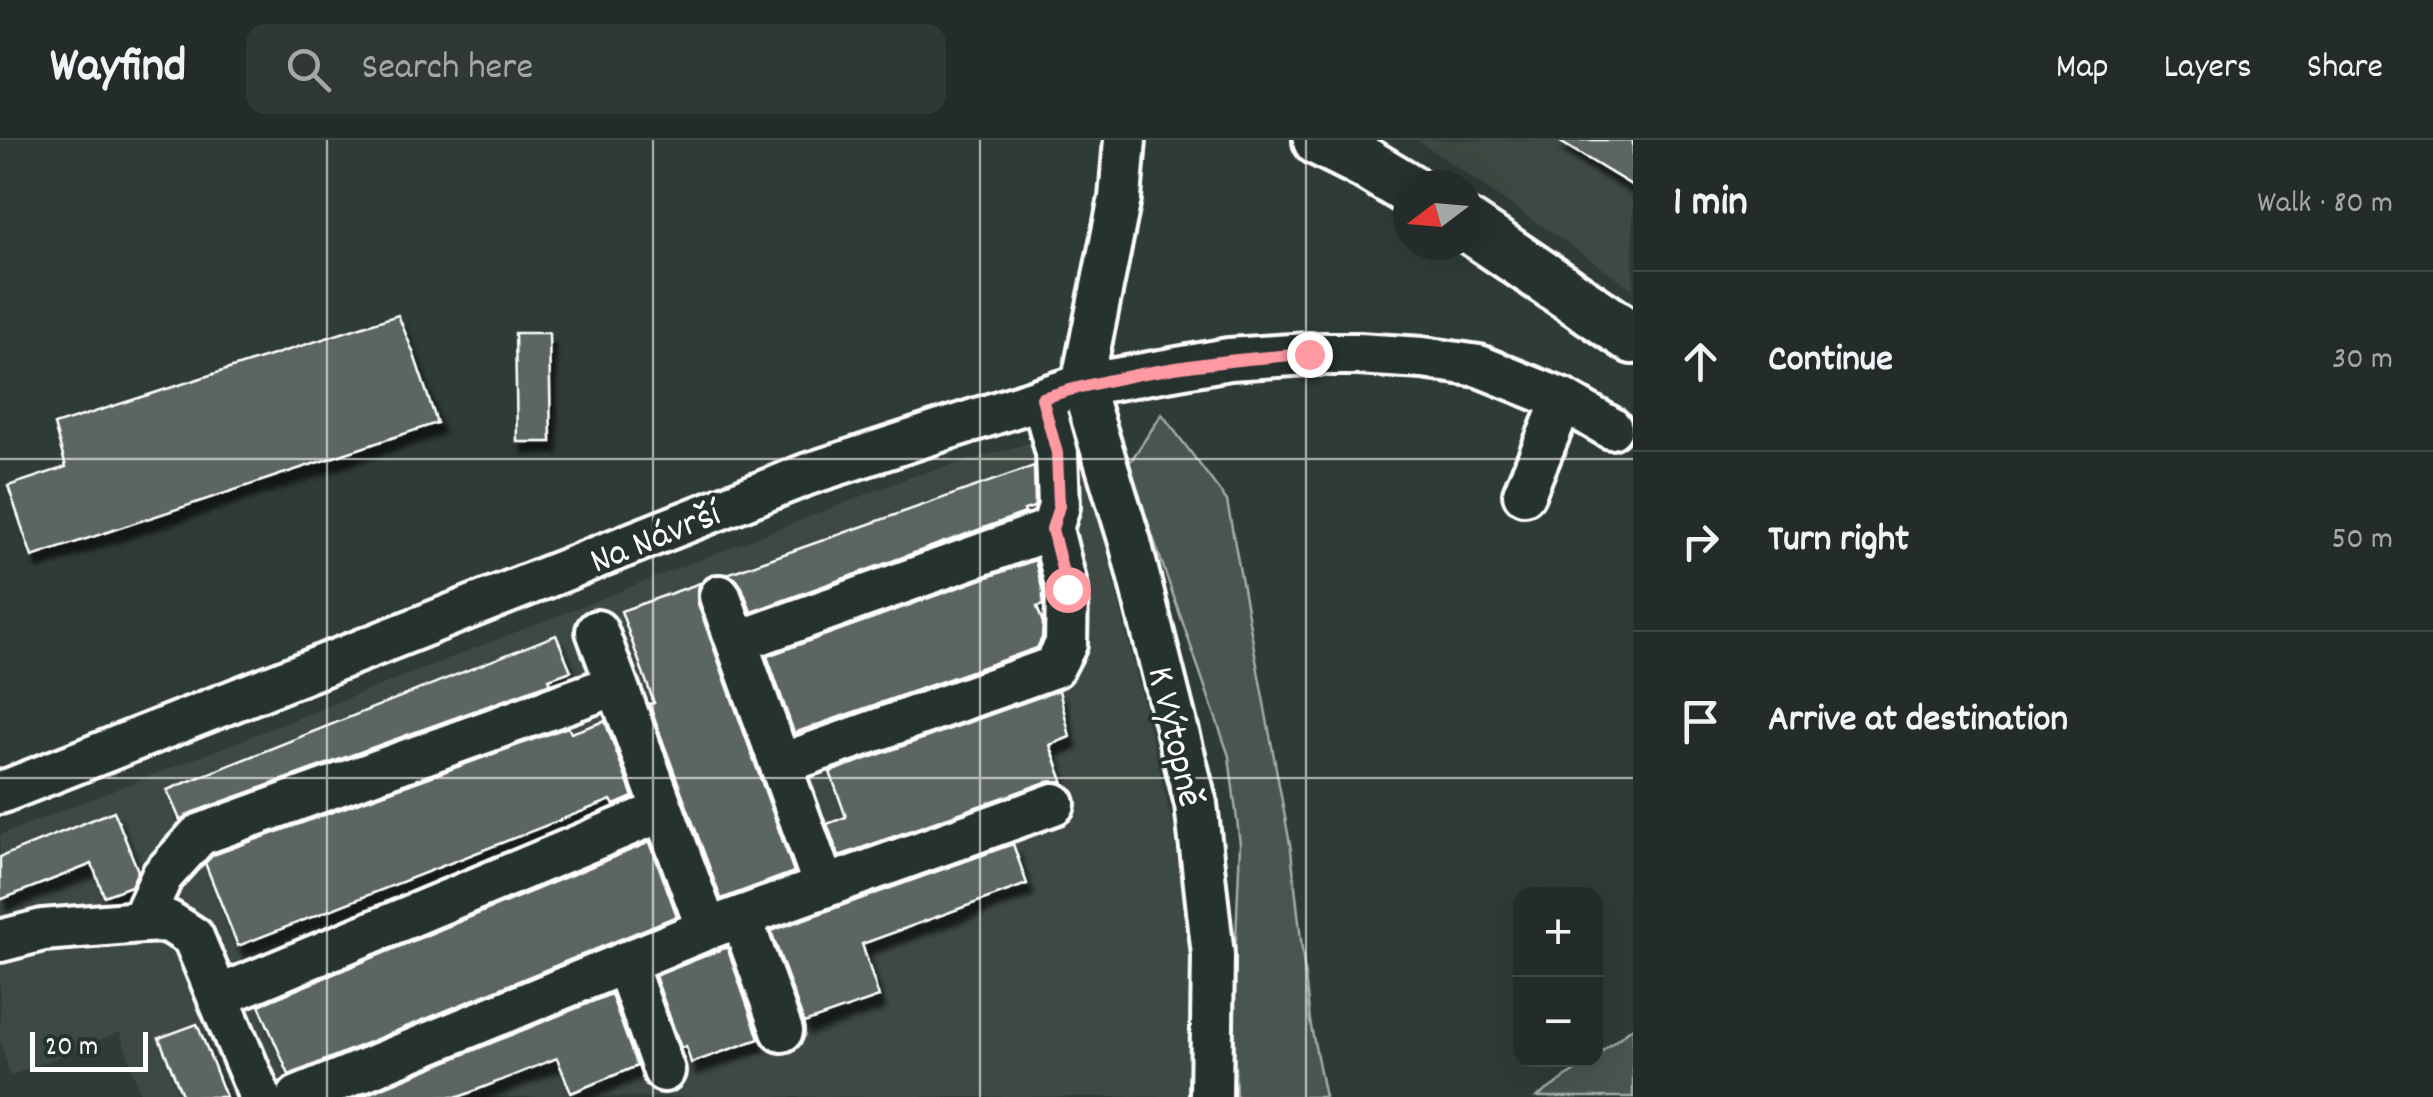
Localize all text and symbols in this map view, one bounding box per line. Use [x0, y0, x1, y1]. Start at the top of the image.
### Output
search box [246, 24, 946, 114]
text: Wayfind [50, 35, 186, 104]
icon: search [281, 42, 336, 97]
text: Search here [361, 42, 533, 97]
text: Map [2056, 44, 2109, 94]
text: Layers [2164, 44, 2252, 94]
text: Share [2307, 44, 2383, 94]
north arrow [1393, 170, 1483, 260]
text: 1 min [1673, 175, 1748, 235]
text: Walk · 80 m [2257, 182, 2393, 228]
route end [1287, 332, 1333, 378]
icon: ahead [1673, 334, 1728, 389]
text: Continue [1768, 334, 1893, 389]
text: 30 m [2332, 338, 2393, 384]
street label: Na Návrší [583, 488, 732, 591]
icon: right [1673, 514, 1728, 569]
text: Turn right [1768, 514, 1909, 569]
text: 50 m [2331, 518, 2393, 564]
route start [1045, 567, 1091, 613]
street label: K Výtopně [1130, 662, 1215, 813]
icon: arrive [1673, 694, 1728, 749]
text: Arrive at destination [1768, 694, 2068, 749]
map controls [1513, 887, 1603, 1067]
button: + [1513, 887, 1603, 977]
button: − [1513, 977, 1603, 1067]
scale bar [30, 1027, 148, 1072]
text: 20 m [45, 1029, 98, 1069]

